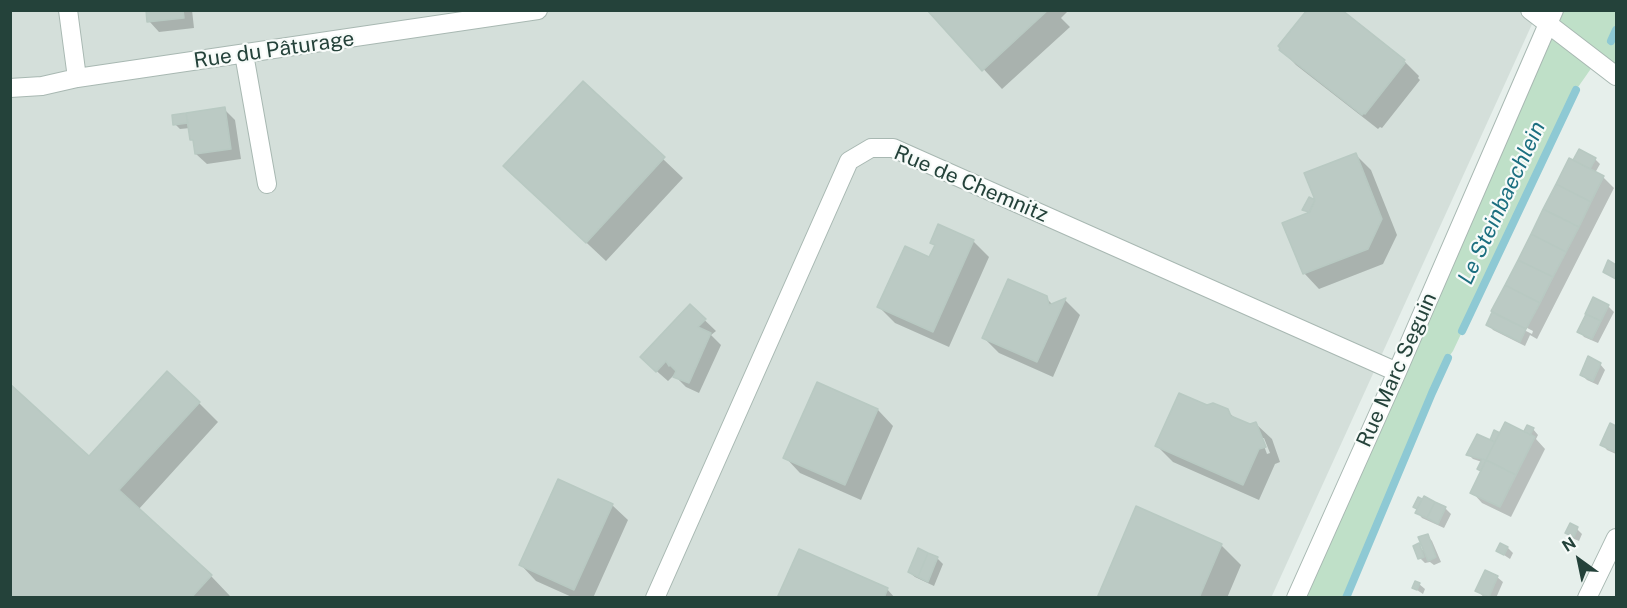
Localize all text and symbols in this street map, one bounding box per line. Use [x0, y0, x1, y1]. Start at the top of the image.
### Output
street label: Rue du Pâturage [192, 26, 356, 74]
water label: Le Steinbaechlein [1453, 117, 1551, 289]
street label: Rue de Chemnitz [890, 140, 1052, 228]
street label: Rue Marc Seguin [1352, 289, 1442, 451]
north arrow [1549, 530, 1609, 590]
text: N [1558, 533, 1579, 556]

